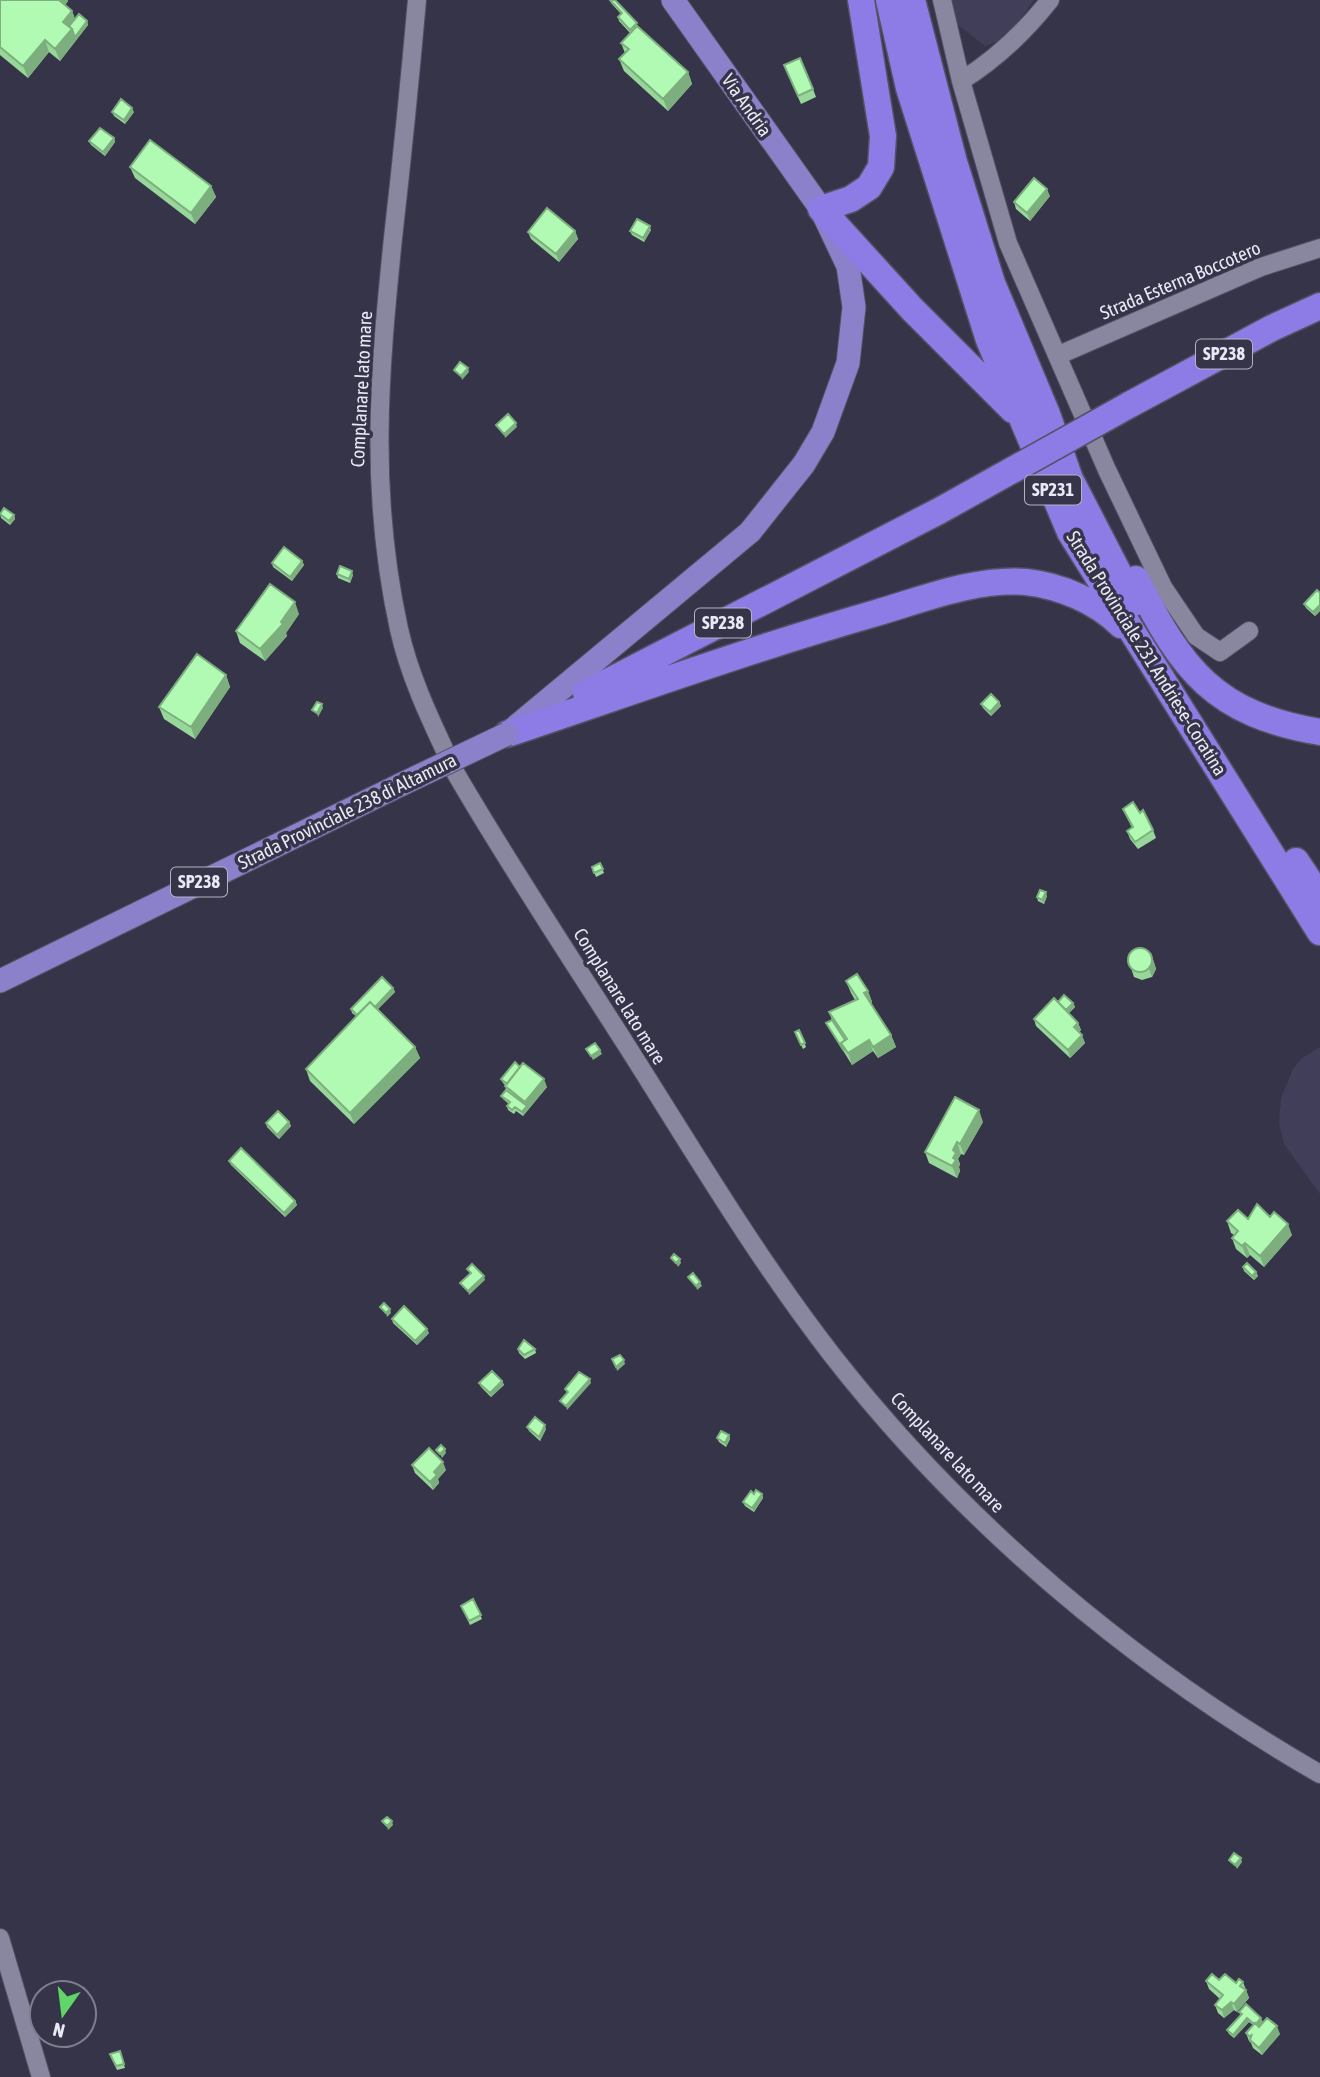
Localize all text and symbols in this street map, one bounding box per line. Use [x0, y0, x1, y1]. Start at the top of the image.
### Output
street label: Via Andria [717, 69, 777, 141]
street label: Strada Esterna Boccotero [1096, 236, 1264, 324]
street label: Complanare lato mare [346, 310, 376, 468]
road number: SP238 [1196, 340, 1252, 368]
road number: SP231 [1025, 476, 1081, 504]
street label: Strada Provinciale 231 Andriese-Coratina [1062, 527, 1232, 779]
road number: SP238 [695, 608, 751, 638]
street label: Strada Provinciale 238 di Altamura [234, 748, 460, 874]
road number: SP238 [171, 868, 227, 897]
street label: Complanare lato mare [569, 924, 671, 1068]
street label: Complanare lato mare [887, 1387, 1009, 1517]
north arrow [28, 1979, 98, 2049]
text: N [51, 2018, 67, 2043]

